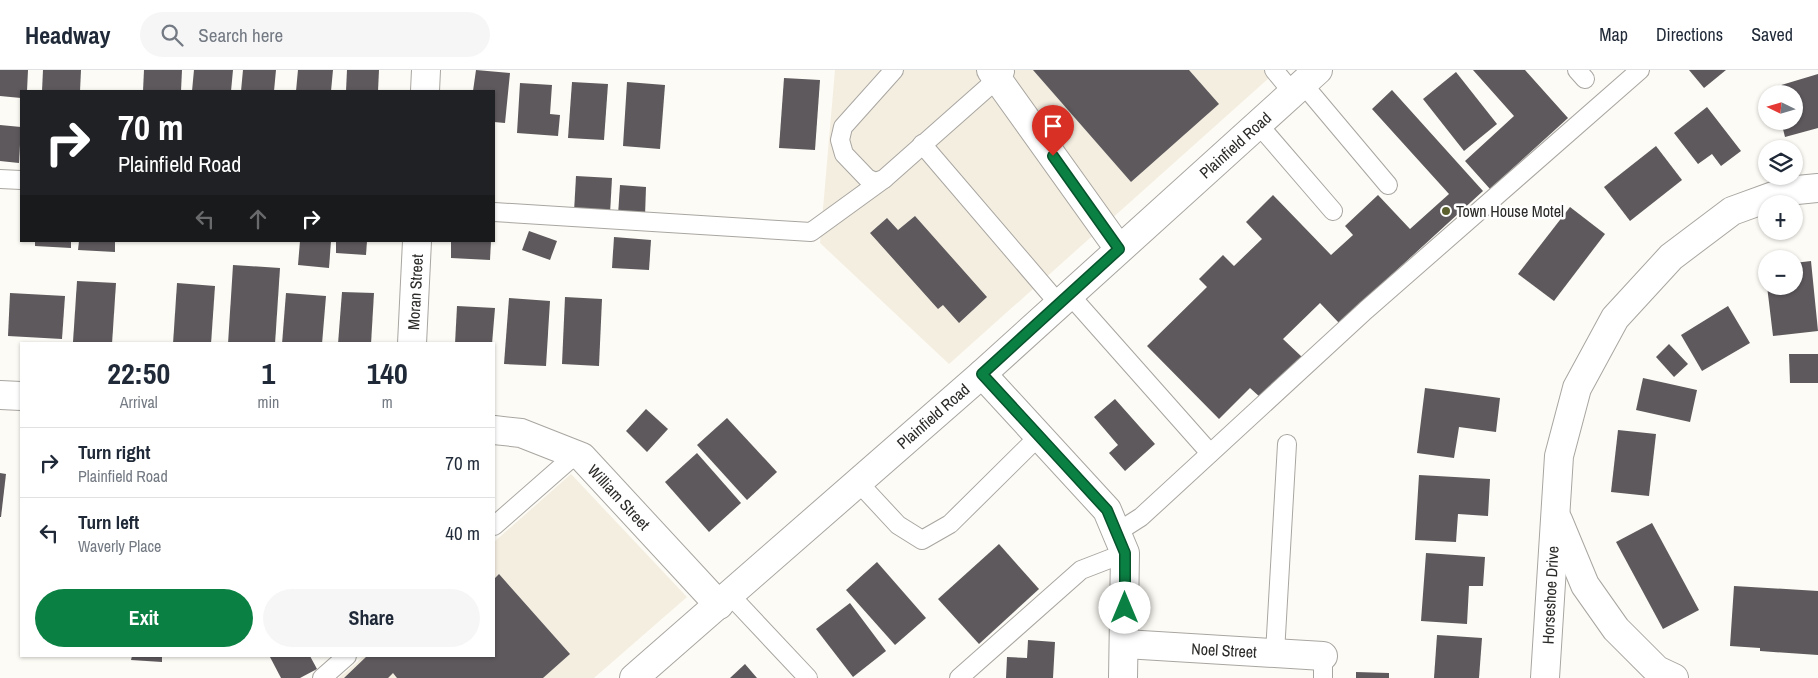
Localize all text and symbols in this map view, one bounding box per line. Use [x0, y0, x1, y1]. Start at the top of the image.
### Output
search box [140, 12, 490, 57]
text: Headway [25, 19, 110, 51]
icon: search [158, 21, 186, 49]
text: Search here [198, 22, 283, 48]
text: Map [1599, 22, 1628, 47]
text: Directions [1656, 22, 1723, 47]
text: Saved [1751, 22, 1793, 47]
north arrow [1758, 85, 1802, 130]
map controls [1758, 85, 1803, 295]
text: 70 m [118, 104, 183, 151]
pin [1032, 105, 1074, 156]
street label: Plainfield Road [1194, 107, 1276, 183]
icon: right [35, 110, 100, 175]
icon: arrive [1039, 112, 1067, 140]
button: layers [1758, 140, 1803, 185]
text: Plainfield Road [118, 149, 241, 179]
button: + [1758, 195, 1803, 240]
place label: Town House Motel [1456, 200, 1564, 222]
icon: left [191, 205, 219, 233]
icon: ahead [244, 205, 272, 233]
icon: right [297, 205, 325, 233]
marker: Town House Motel [1440, 205, 1452, 217]
button: − [1758, 250, 1803, 295]
street label: Moran Street [402, 253, 428, 330]
text: 22:50 [107, 353, 170, 393]
text: 1 [262, 353, 275, 393]
text: 140 [367, 353, 408, 393]
street label: Plainfield Road [892, 378, 974, 454]
text: Arrival [120, 391, 158, 413]
text: min [257, 391, 279, 413]
text: m [382, 391, 393, 413]
text: Turn right [78, 439, 150, 465]
icon: right [35, 449, 63, 477]
text: 70 m [445, 450, 480, 476]
street label: William Street [583, 459, 655, 535]
text: Plainfield Road [78, 465, 168, 487]
text: Turn left [78, 509, 139, 535]
icon: left [35, 519, 63, 547]
text: 40 m [445, 520, 480, 546]
text: Waverly Place [78, 535, 161, 557]
street label: Horseshoe Drive [1536, 545, 1564, 645]
position arrow [1098, 581, 1150, 633]
button: Exit [35, 589, 253, 647]
button: Share [263, 589, 480, 647]
street label: Noel Street [1191, 637, 1258, 663]

